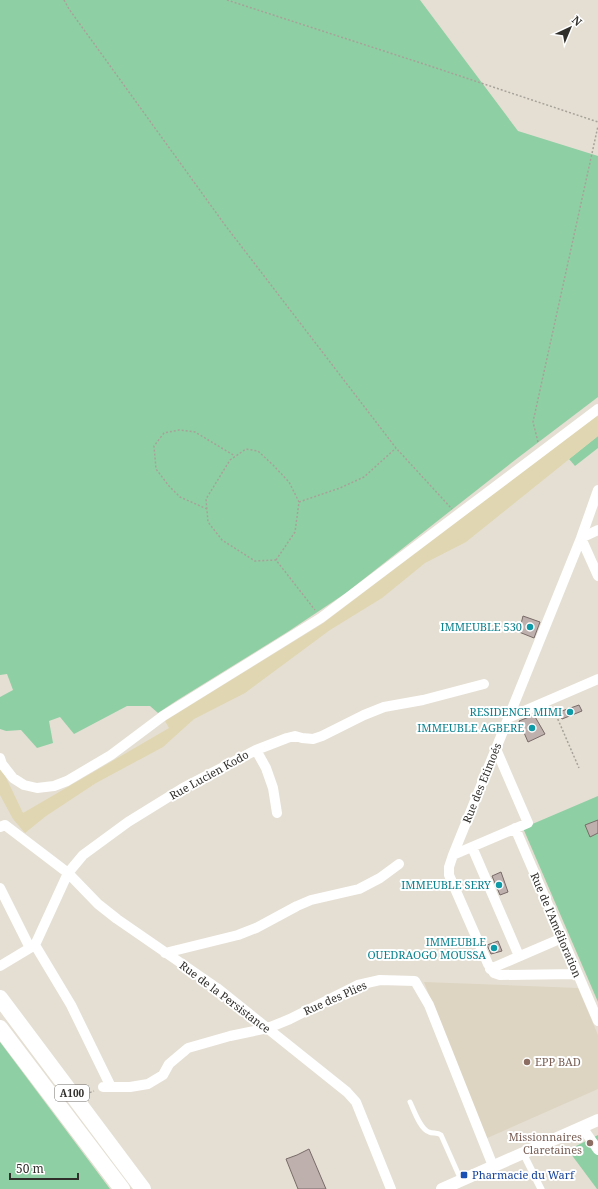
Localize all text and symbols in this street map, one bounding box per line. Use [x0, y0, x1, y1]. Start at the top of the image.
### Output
north arrow [550, 8, 590, 48]
text: N [569, 12, 586, 29]
place label: IMMEUBLE 530 [440, 619, 522, 634]
marker: IMMEUBLE 530 [525, 622, 535, 632]
place label: RESIDENCE MIMI [469, 704, 562, 719]
marker: RESIDENCE MIMI [565, 707, 575, 717]
place label: IMMEUBLE AGBERE [417, 720, 524, 735]
marker: IMMEUBLE AGBERE [527, 723, 537, 733]
street label: Rue des Etimoés [459, 740, 504, 825]
street label: Rue Lucien Kodo [166, 747, 251, 803]
street label: Rue de l'Amélioration [528, 870, 585, 980]
place label: IMMEUBLE SERY [401, 877, 491, 892]
marker: IMMEUBLE SERY [494, 880, 504, 890]
place label: IMMEUBLE OUEDRAOGO MOUSSA [367, 934, 486, 962]
marker: IMMEUBLE OUEDRAOGO MOUSSA [489, 943, 499, 953]
street label: Rue de la Persistance [177, 957, 274, 1036]
street label: Rue des Plies [301, 977, 369, 1018]
place label: EPP BAD [535, 1054, 581, 1069]
marker: EPP BAD [522, 1057, 532, 1067]
road number: A100 [55, 1085, 89, 1101]
place label: Missionnaires Claretaines [508, 1129, 582, 1157]
marker: Missionnaires Claretaines [585, 1138, 595, 1148]
scale bar [10, 1155, 78, 1181]
text: 50 m [16, 1160, 44, 1177]
place label: Pharmacie du Warf [472, 1167, 575, 1182]
marker: Pharmacie du Warf [459, 1170, 469, 1180]

